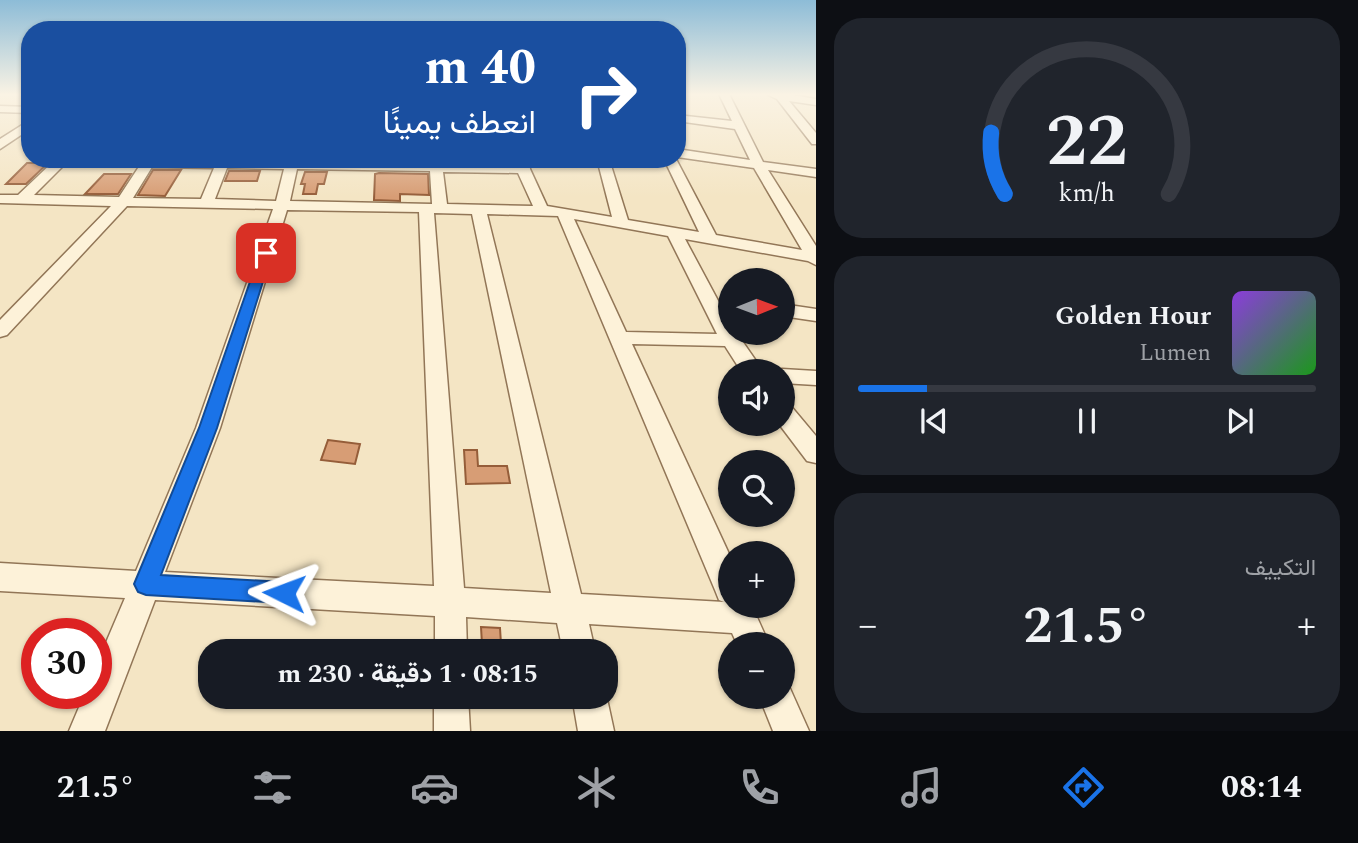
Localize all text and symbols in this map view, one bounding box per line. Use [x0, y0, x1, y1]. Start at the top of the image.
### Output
text: 40 m [425, 31, 536, 106]
icon: right [560, 49, 651, 140]
text: 22 [1046, 87, 1128, 198]
text: انعطف يمينًا [383, 99, 536, 148]
text: km/h [1059, 175, 1115, 213]
pin [236, 223, 296, 283]
icon: arrive [247, 234, 285, 272]
north arrow [718, 268, 794, 345]
map controls [718, 268, 795, 709]
text: Golden Hour [1055, 296, 1211, 336]
text: Lumen [1139, 336, 1211, 371]
button: sound [718, 359, 795, 436]
icon: previous [915, 402, 953, 440]
icon: pause [1068, 402, 1106, 440]
icon: next [1221, 402, 1259, 440]
button: search [718, 450, 795, 527]
button: + [718, 541, 795, 618]
text: التكييف [1245, 551, 1316, 586]
position arrow [247, 556, 321, 630]
text: 21.5° [1023, 587, 1151, 666]
text: − [858, 597, 877, 655]
text: + [1297, 597, 1316, 655]
speed limit sign: 30 [21, 618, 112, 709]
button: − [718, 632, 795, 709]
text: 08:15 · 1 دقيقة · 230 m [278, 654, 538, 694]
text: 21.5° [57, 763, 135, 812]
icon: filters [248, 763, 297, 812]
icon: car [410, 763, 459, 812]
icon: climate [572, 763, 621, 812]
icon: phone [735, 763, 784, 812]
icon: music [897, 763, 946, 812]
icon: directions [1059, 763, 1108, 812]
text: 08:14 [1221, 763, 1301, 812]

